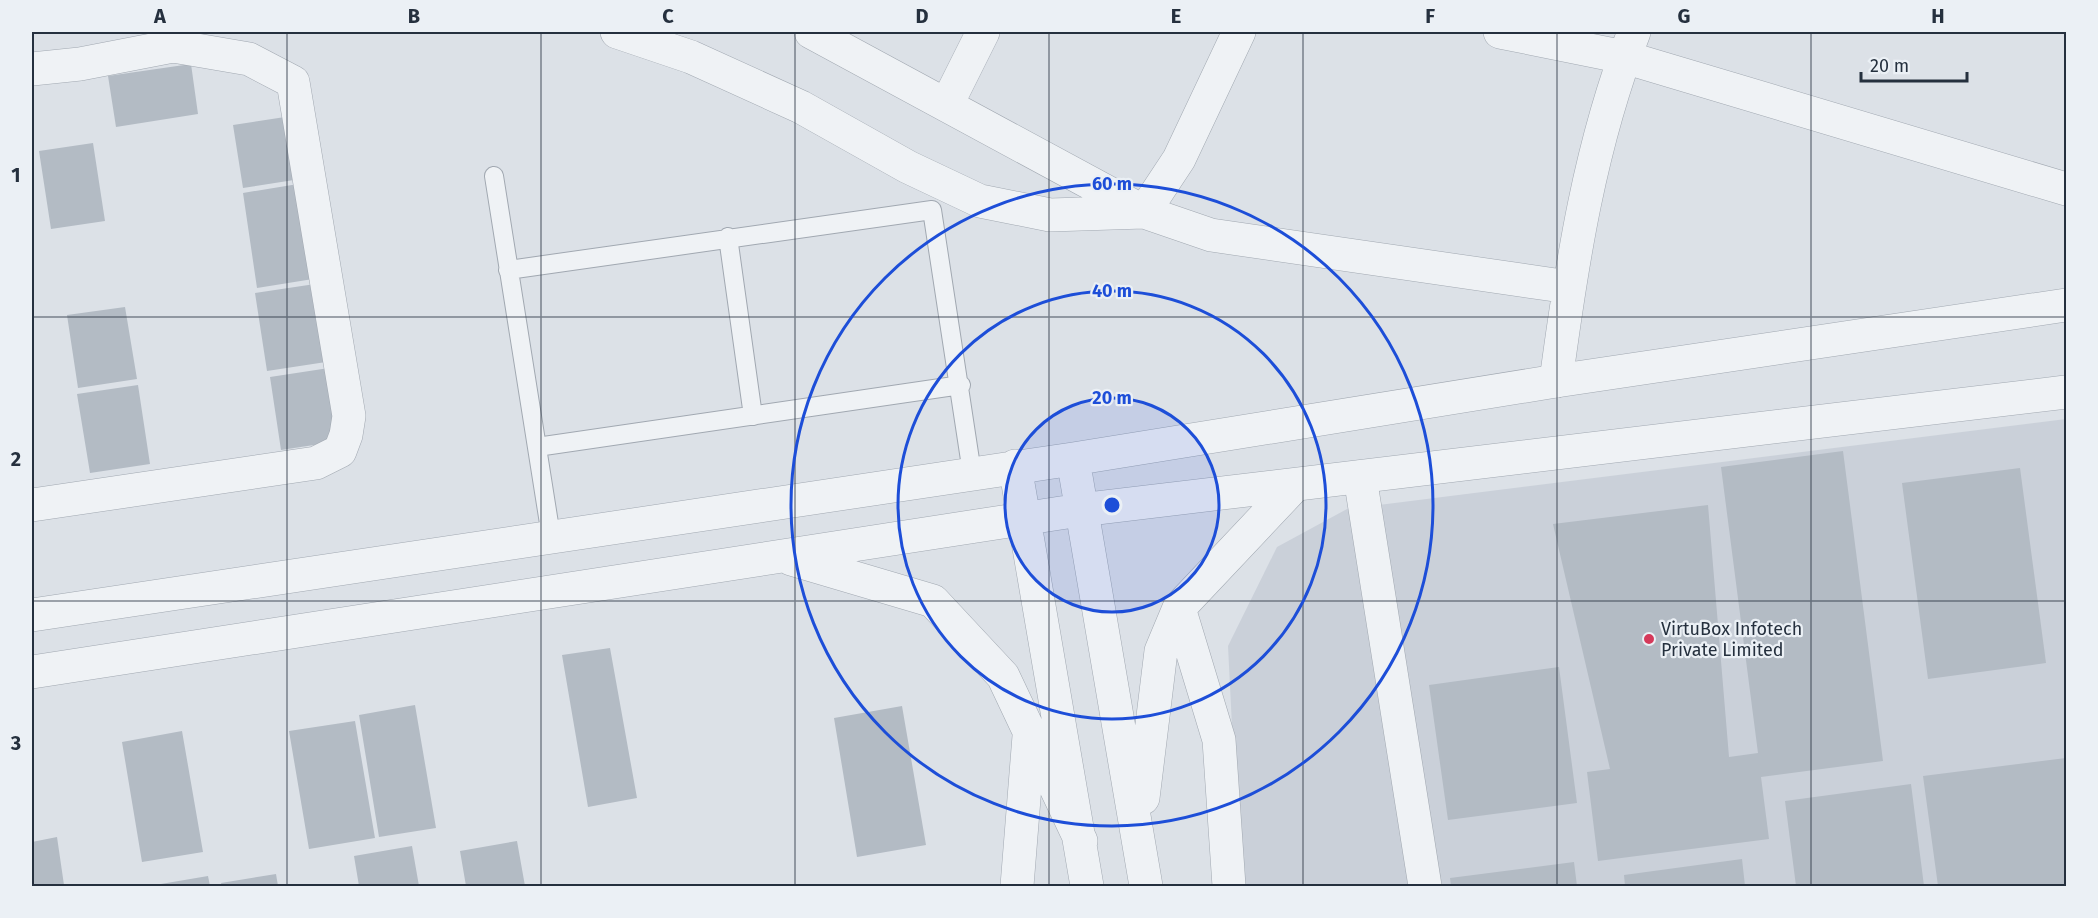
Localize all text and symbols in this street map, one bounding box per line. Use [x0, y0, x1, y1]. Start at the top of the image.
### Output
text: A [153, 4, 167, 28]
text: B [408, 4, 420, 28]
text: C [662, 4, 674, 28]
text: D [915, 4, 929, 28]
text: E [1171, 4, 1181, 28]
text: F [1425, 4, 1435, 28]
text: G [1678, 4, 1690, 28]
text: H [1931, 4, 1945, 28]
scale bar [1861, 45, 1968, 83]
text: 20 m [1870, 55, 1909, 77]
text: 1 [11, 163, 21, 187]
text: 60 m [1092, 173, 1132, 195]
text: 40 m [1092, 280, 1132, 302]
text: 20 m [1092, 387, 1132, 409]
text: 2 [11, 447, 21, 471]
centre of rings [1102, 495, 1122, 515]
place label: VirtuBox Infotech Private Limited [1661, 618, 1802, 661]
marker: VirtuBox Infotech Private Limited [1642, 632, 1656, 646]
text: 3 [10, 731, 21, 755]

